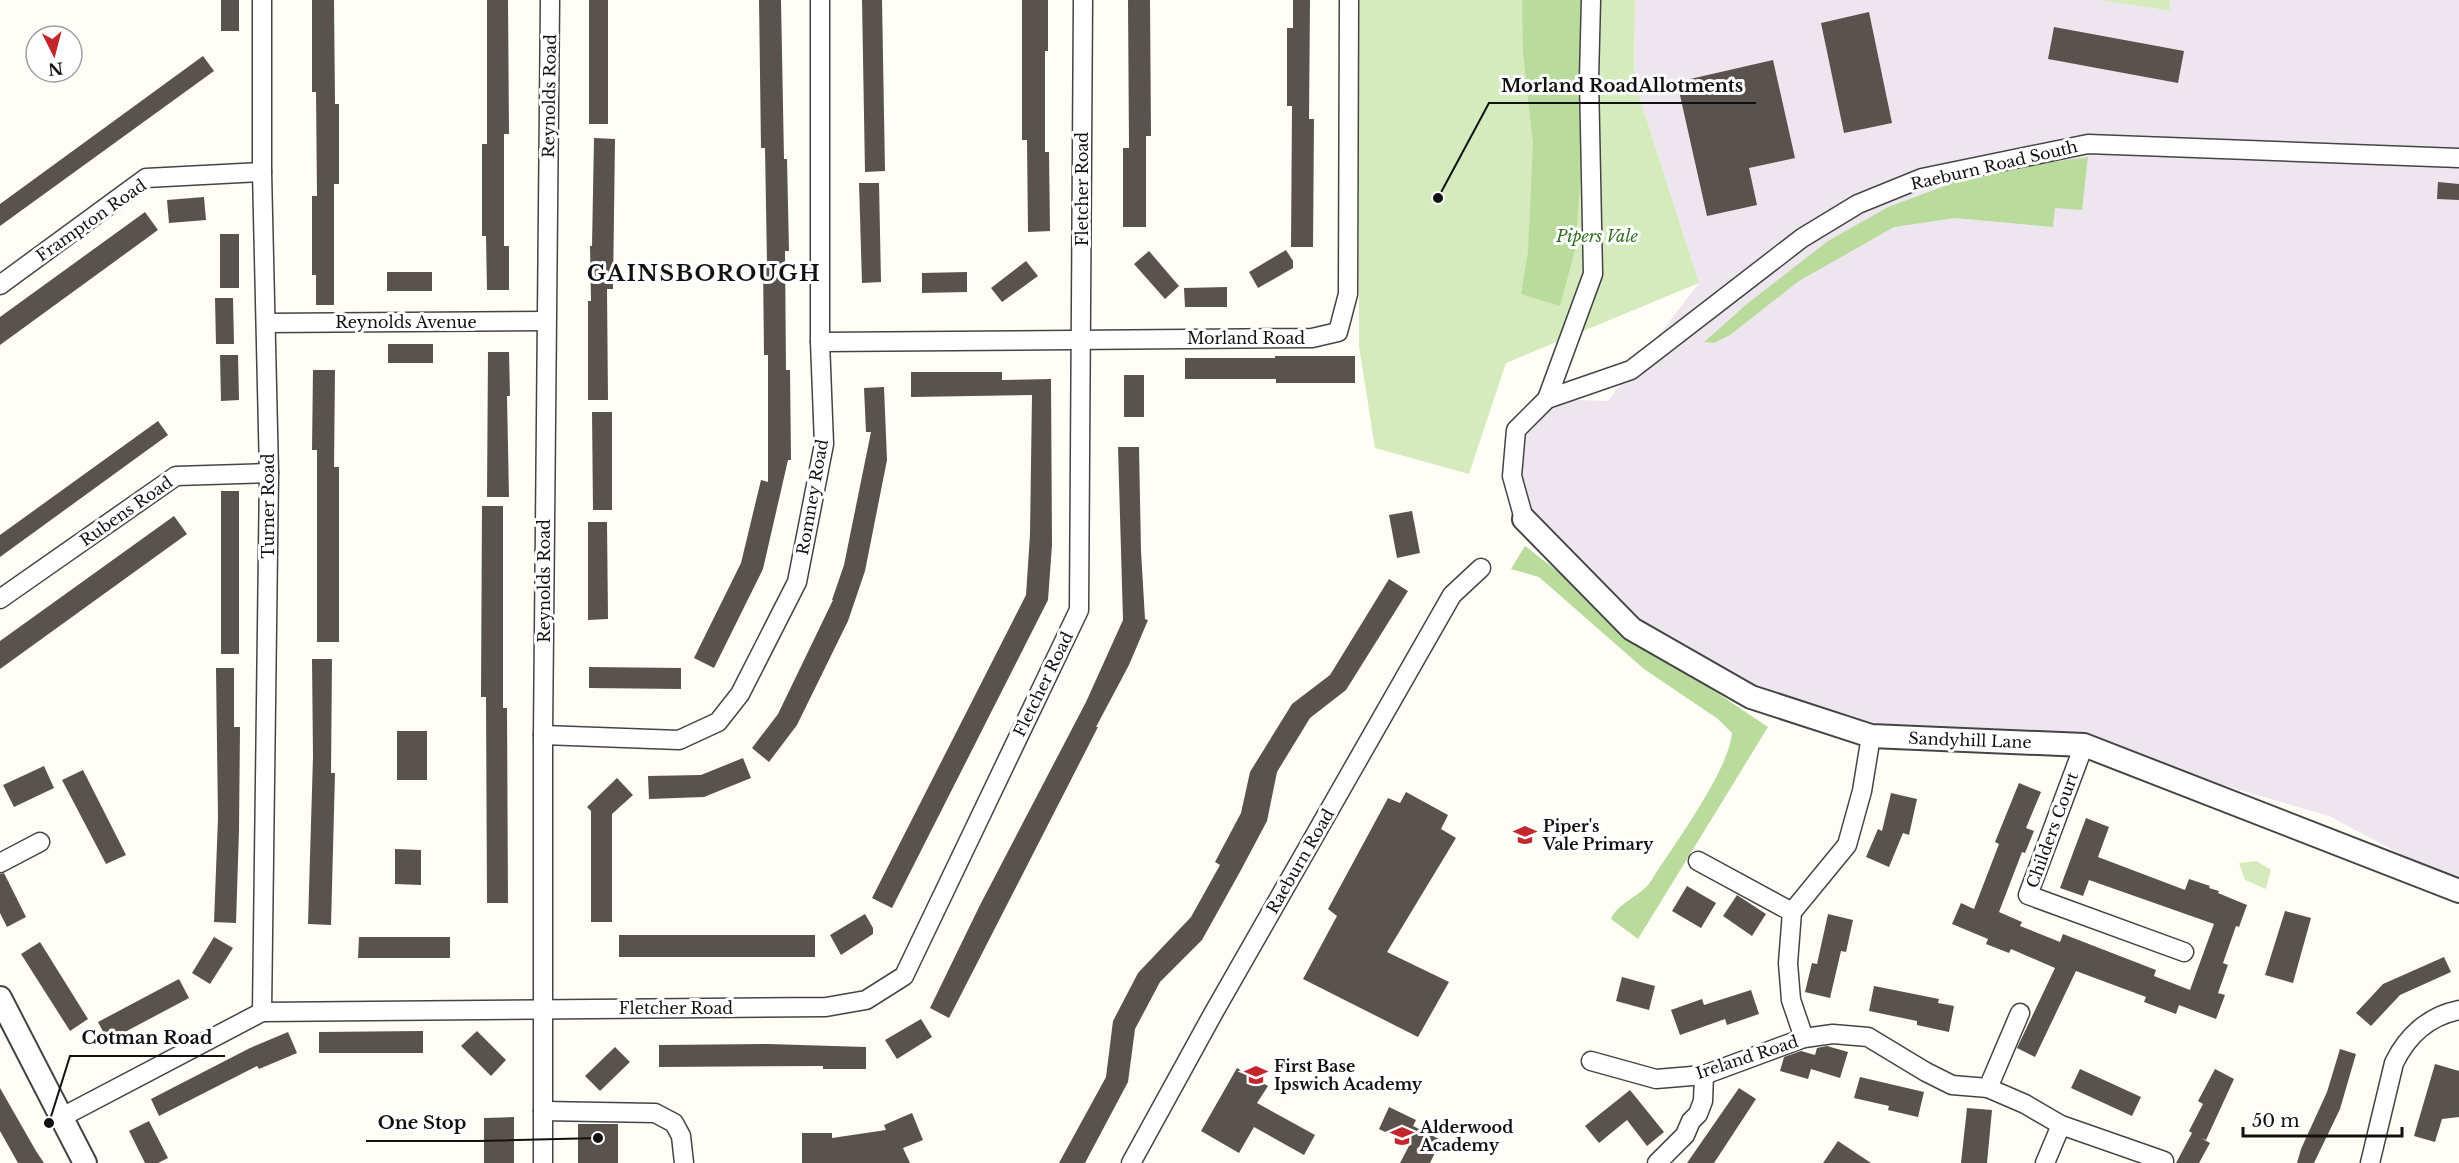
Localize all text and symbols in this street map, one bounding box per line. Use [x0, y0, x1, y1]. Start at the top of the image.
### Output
north arrow [24, 24, 84, 84]
street label: Reynolds Road [538, 34, 560, 158]
text: N [47, 58, 64, 80]
callout: Morland RoadAllotments [1489, 67, 1756, 103]
text: Morland RoadAllotments [1501, 75, 1743, 97]
street label: Fletcher Road [1072, 132, 1092, 246]
street label: Raeburn Road South [1909, 136, 2079, 194]
street label: Frampton Road [32, 174, 150, 265]
park label: Pipers Vale [1555, 226, 1638, 246]
district label: GAINSBOROUGH [587, 260, 821, 287]
street label: Reynolds Avenue [335, 312, 477, 332]
street label: Morland Road [1187, 328, 1305, 348]
street label: Romney Road [792, 437, 832, 556]
street label: Turner Road [258, 453, 278, 558]
street label: Rubens Road [76, 472, 176, 550]
street label: Reynolds Road [534, 519, 554, 643]
street label: Fletcher Road [1009, 628, 1077, 740]
street label: Sandyhill Lane [1908, 728, 2032, 752]
street label: Childers Court [2022, 769, 2082, 891]
street label: Raeburn Road [1262, 805, 1338, 917]
place label: Piper's Vale Primary [1542, 816, 1654, 854]
school or university icon: Piper's Vale Primary [1512, 822, 1538, 848]
street label: Fletcher Road [619, 998, 733, 1018]
callout: Cotman Road [70, 1020, 225, 1056]
text: Cotman Road [82, 1027, 213, 1049]
street label: Ireland Road [1693, 1031, 1801, 1083]
place label: First Base Ipswich Academy [1274, 1056, 1423, 1094]
school or university icon: First Base Ipswich Academy [1243, 1062, 1269, 1088]
scale bar [2243, 1100, 2402, 1138]
callout: One Stop [366, 1105, 478, 1141]
text: 50 m [2252, 1110, 2300, 1132]
text: One Stop [378, 1112, 466, 1134]
place label: Alderwood Academy [1419, 1117, 1513, 1155]
school or university icon: Alderwood Academy [1389, 1123, 1415, 1149]

